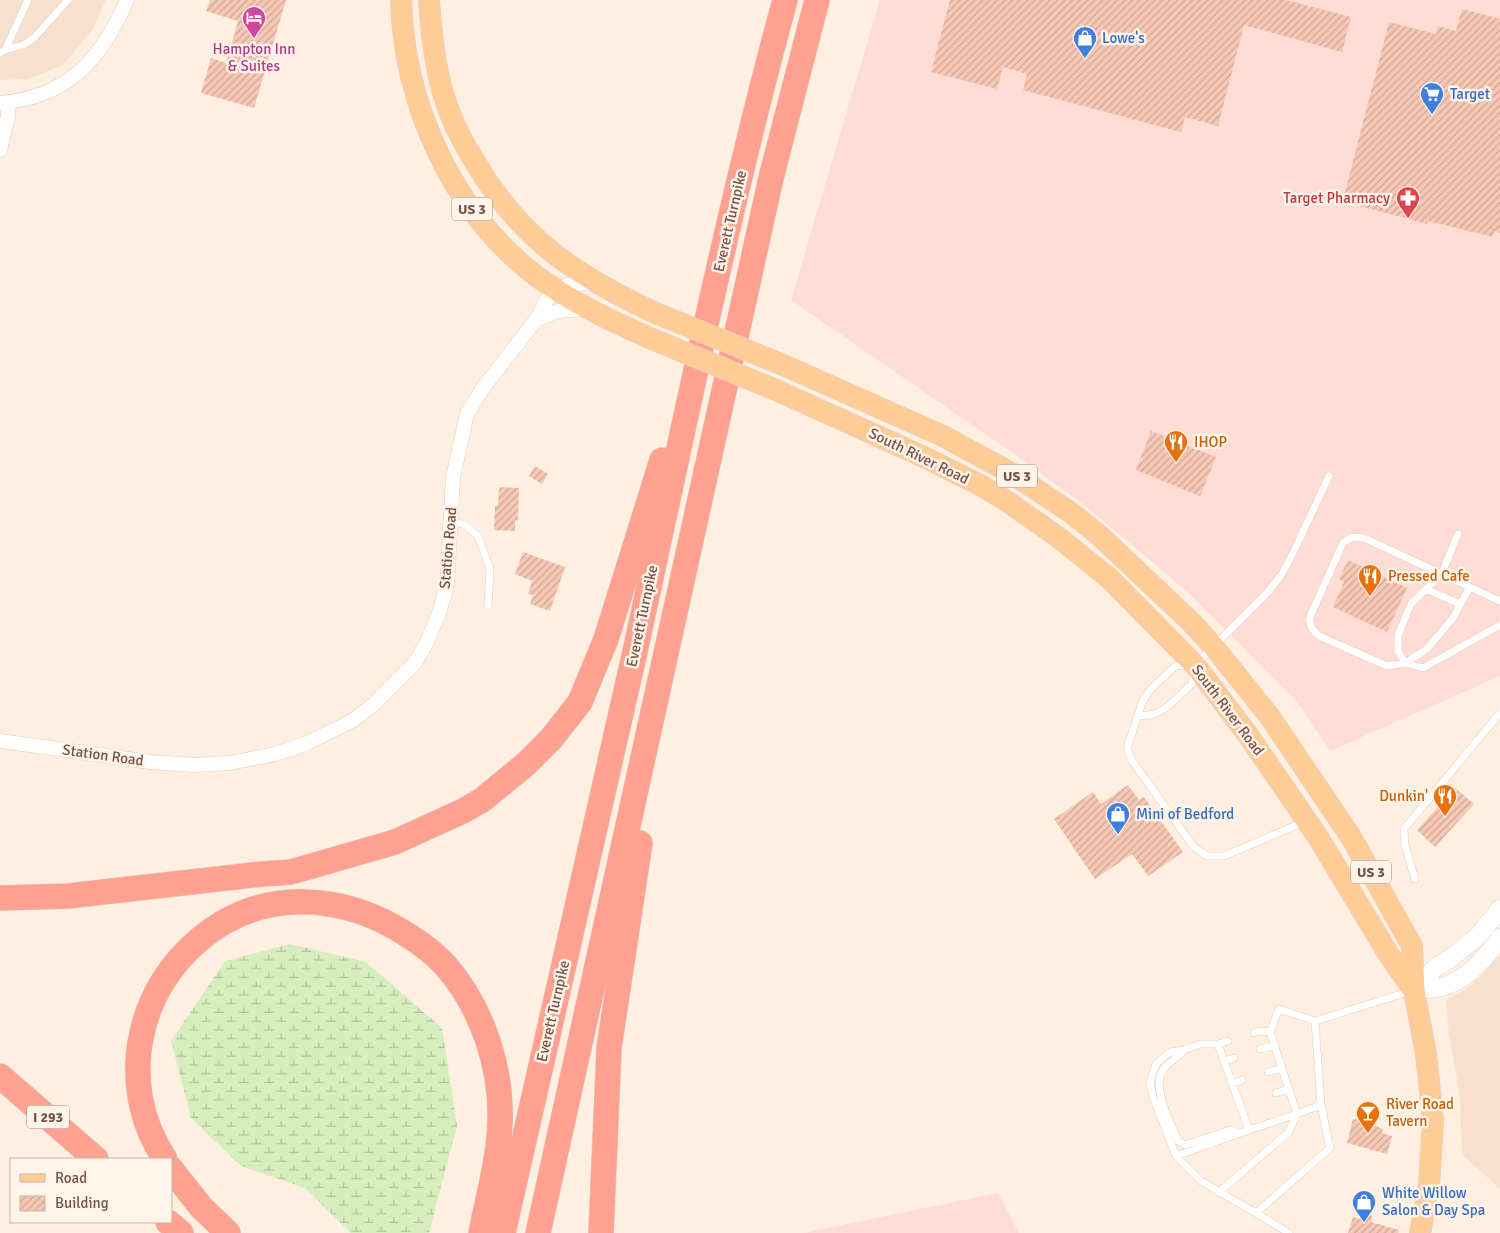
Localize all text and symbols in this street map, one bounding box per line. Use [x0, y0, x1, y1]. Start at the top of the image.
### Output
hotel icon: Hampton Inn & Suites [241, 5, 267, 39]
shop icon: Lowe's [1072, 25, 1098, 59]
place label: Lowe's [1102, 29, 1145, 47]
place label: Hampton Inn & Suites [213, 40, 295, 75]
supermarket icon: Target [1419, 81, 1445, 115]
place label: Target [1450, 85, 1490, 103]
street label: Everett Turnpike [710, 168, 750, 274]
pharmacy icon: Target Pharmacy [1395, 185, 1421, 219]
place label: Target Pharmacy [1283, 189, 1390, 207]
road number: US 3 [452, 198, 492, 220]
street label: South River Road [866, 424, 972, 488]
restaurant icon: IHOP [1163, 429, 1189, 463]
place label: IHOP [1194, 433, 1227, 451]
road number: US 3 [997, 464, 1037, 488]
street label: Station Road [435, 506, 461, 590]
street label: Everett Turnpike [622, 563, 662, 669]
restaurant icon: Pressed Cafe [1357, 563, 1383, 597]
place label: Pressed Cafe [1388, 567, 1470, 585]
street label: South River Road [1188, 661, 1268, 759]
street label: Station Road [61, 740, 145, 770]
restaurant icon: Dunkin' [1432, 783, 1458, 817]
place label: Dunkin' [1379, 787, 1428, 805]
shop icon: Mini of Bedford [1105, 801, 1131, 835]
place label: Mini of Bedford [1136, 805, 1234, 823]
road number: US 3 [1351, 860, 1391, 884]
street label: Everett Turnpike [533, 958, 573, 1064]
place label: River Road Tavern [1386, 1095, 1454, 1130]
bar icon: River Road Tavern [1355, 1100, 1381, 1134]
road number: I 293 [27, 1106, 69, 1128]
legend [10, 1158, 172, 1223]
text: Road [55, 1169, 87, 1187]
place label: White Willow Salon & Day Spa [1382, 1184, 1485, 1219]
shop icon: White Willow Salon & Day Spa [1351, 1189, 1377, 1223]
text: Building [55, 1194, 109, 1212]

